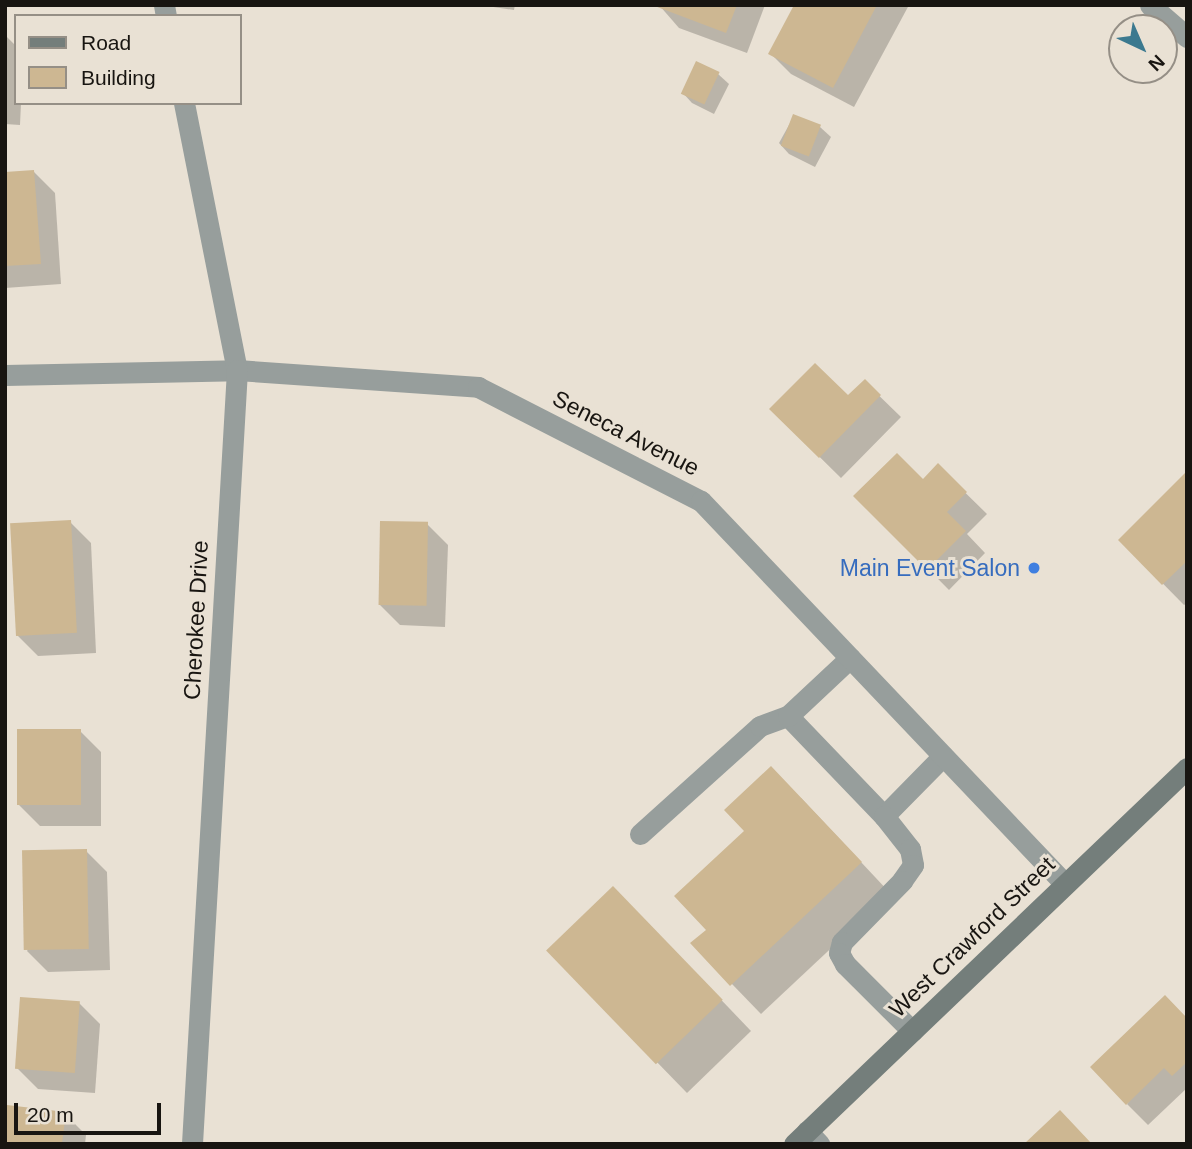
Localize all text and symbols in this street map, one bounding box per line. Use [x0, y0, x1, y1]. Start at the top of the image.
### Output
legend [14, 14, 242, 105]
north arrow [1108, 14, 1178, 84]
text: Road [81, 31, 131, 54]
text: N [1144, 51, 1169, 75]
text: Building [81, 66, 156, 89]
street label: Seneca Avenue [548, 384, 704, 482]
street label: Cherokee Drive [178, 539, 214, 701]
place label: Main Event Salon [840, 554, 1020, 582]
marker: Main Event Salon [1026, 560, 1042, 576]
street label: West Crawford Street [883, 851, 1061, 1023]
scale bar [18, 1090, 164, 1134]
text: 20 m [27, 1103, 74, 1126]

